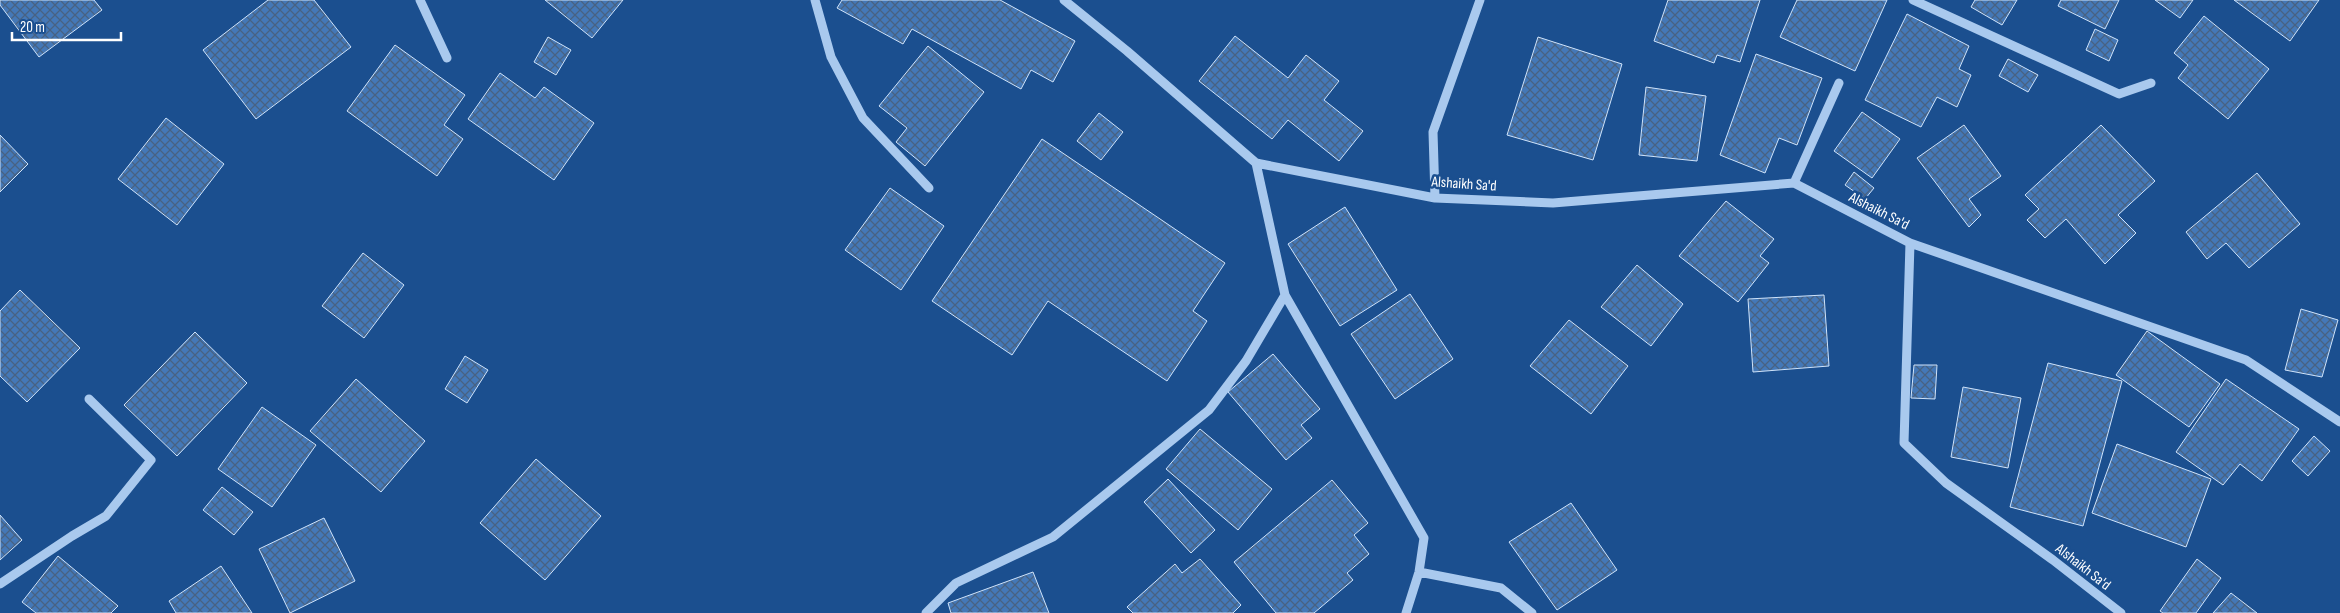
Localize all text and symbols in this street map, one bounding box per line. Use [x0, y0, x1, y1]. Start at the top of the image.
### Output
scale bar [12, 10, 121, 42]
text: 20 m [20, 18, 45, 37]
street label: Alshaikh Sa'd [1430, 172, 1497, 196]
street label: Alshaikh Sa'd [1845, 187, 1912, 234]
street label: Alshaikh Sa'd [2051, 539, 2115, 595]

